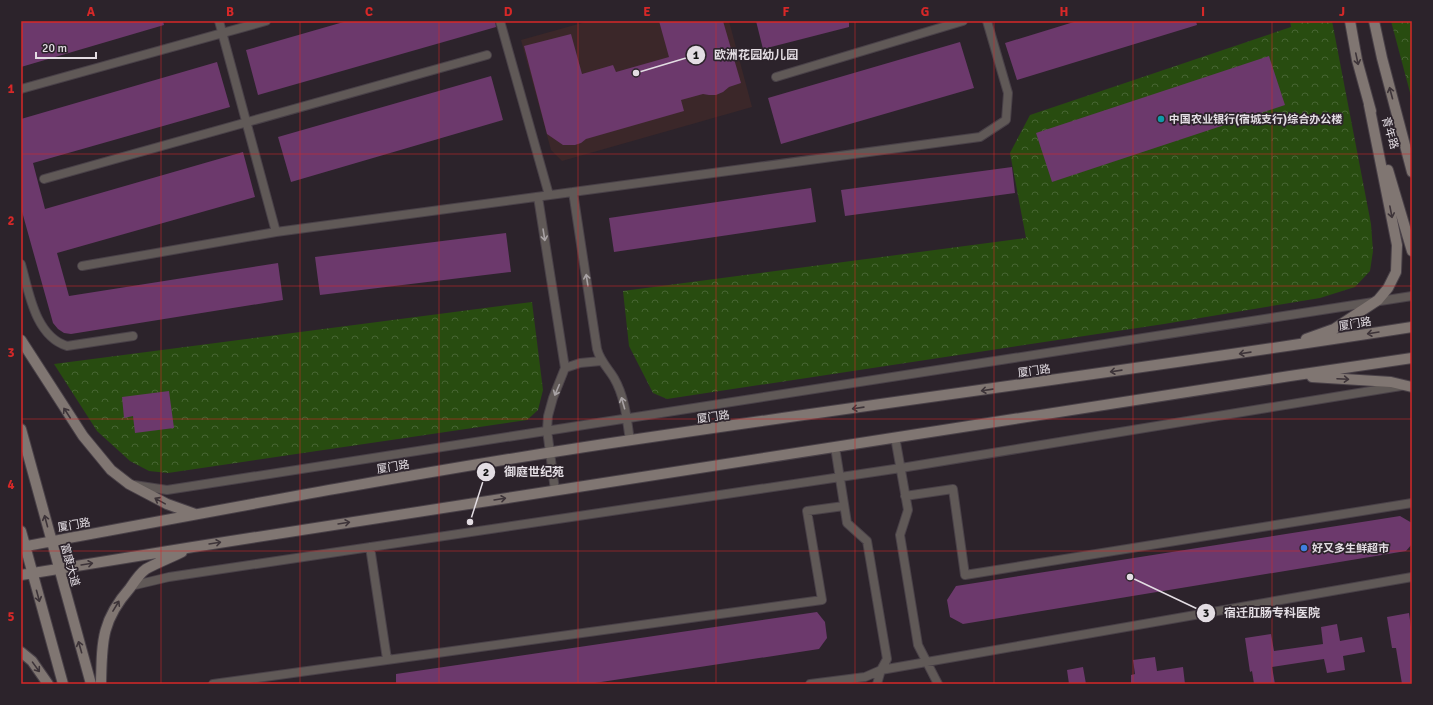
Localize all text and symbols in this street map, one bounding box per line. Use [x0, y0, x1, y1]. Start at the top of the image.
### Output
text: A [87, 4, 96, 20]
text: B [226, 4, 234, 20]
text: C [365, 4, 373, 20]
text: D [504, 4, 513, 20]
text: E [643, 4, 651, 20]
text: F [783, 4, 790, 20]
text: G [921, 4, 929, 20]
text: H [1060, 4, 1068, 20]
text: I [1201, 4, 1205, 20]
text: J [1339, 4, 1345, 20]
scale bar [36, 34, 96, 60]
text: 20 m [42, 41, 67, 56]
callout: 欧洲花园幼儿园 [686, 43, 806, 67]
text: 1 [693, 48, 700, 63]
text: 欧洲花园幼儿园 [714, 48, 798, 63]
one-way arrow [1354, 53, 1362, 66]
text: 1 [7, 81, 15, 97]
one-way arrow [1387, 87, 1394, 100]
place label: 中国农业银行(宿城支行)综合办公楼 [1169, 113, 1342, 126]
marker: 中国农业银行(宿城支行)综合办公楼 [1156, 114, 1166, 124]
street label: 青年路 [1379, 115, 1401, 151]
one-way arrow [1387, 205, 1395, 218]
text: 2 [7, 213, 15, 229]
one-way arrow [540, 228, 548, 241]
one-way arrow [582, 274, 590, 287]
street label: 厦门路 [1338, 315, 1372, 333]
one-way arrow [1367, 329, 1380, 337]
text: 3 [7, 345, 15, 361]
one-way arrow [1238, 349, 1251, 357]
street label: 厦门路 [1017, 362, 1051, 380]
one-way arrow [1110, 367, 1123, 375]
one-way arrow [1336, 375, 1349, 383]
one-way arrow [552, 384, 560, 396]
one-way arrow [981, 386, 994, 394]
one-way arrow [619, 396, 626, 409]
one-way arrow [852, 404, 865, 412]
one-way arrow [63, 407, 71, 419]
street label: 厦门路 [696, 408, 730, 426]
street label: 厦门路 [376, 458, 410, 476]
callout: 御庭世纪苑 [476, 460, 572, 484]
text: 2 [483, 465, 489, 480]
text: 御庭世纪苑 [504, 465, 564, 480]
text: 4 [7, 477, 15, 493]
one-way arrow [493, 495, 506, 503]
one-way arrow [154, 496, 166, 504]
one-way arrow [42, 515, 49, 528]
street label: 厦门路 [57, 516, 91, 534]
one-way arrow [337, 519, 350, 527]
one-way arrow [208, 539, 221, 547]
street label: 富康大道 [58, 542, 82, 588]
place label: 好又多生鲜超市 [1312, 542, 1389, 555]
marker: 好又多生鲜超市 [1299, 543, 1309, 553]
one-way arrow [80, 560, 93, 568]
one-way arrow [35, 589, 42, 602]
one-way arrow [112, 601, 120, 612]
callout: 宿迁肛肠专科医院 [1196, 601, 1328, 625]
text: 3 [1203, 606, 1209, 621]
text: 宿迁肛肠专科医院 [1224, 606, 1320, 621]
text: 5 [7, 609, 15, 625]
one-way arrow [76, 640, 83, 653]
one-way arrow [32, 661, 40, 672]

